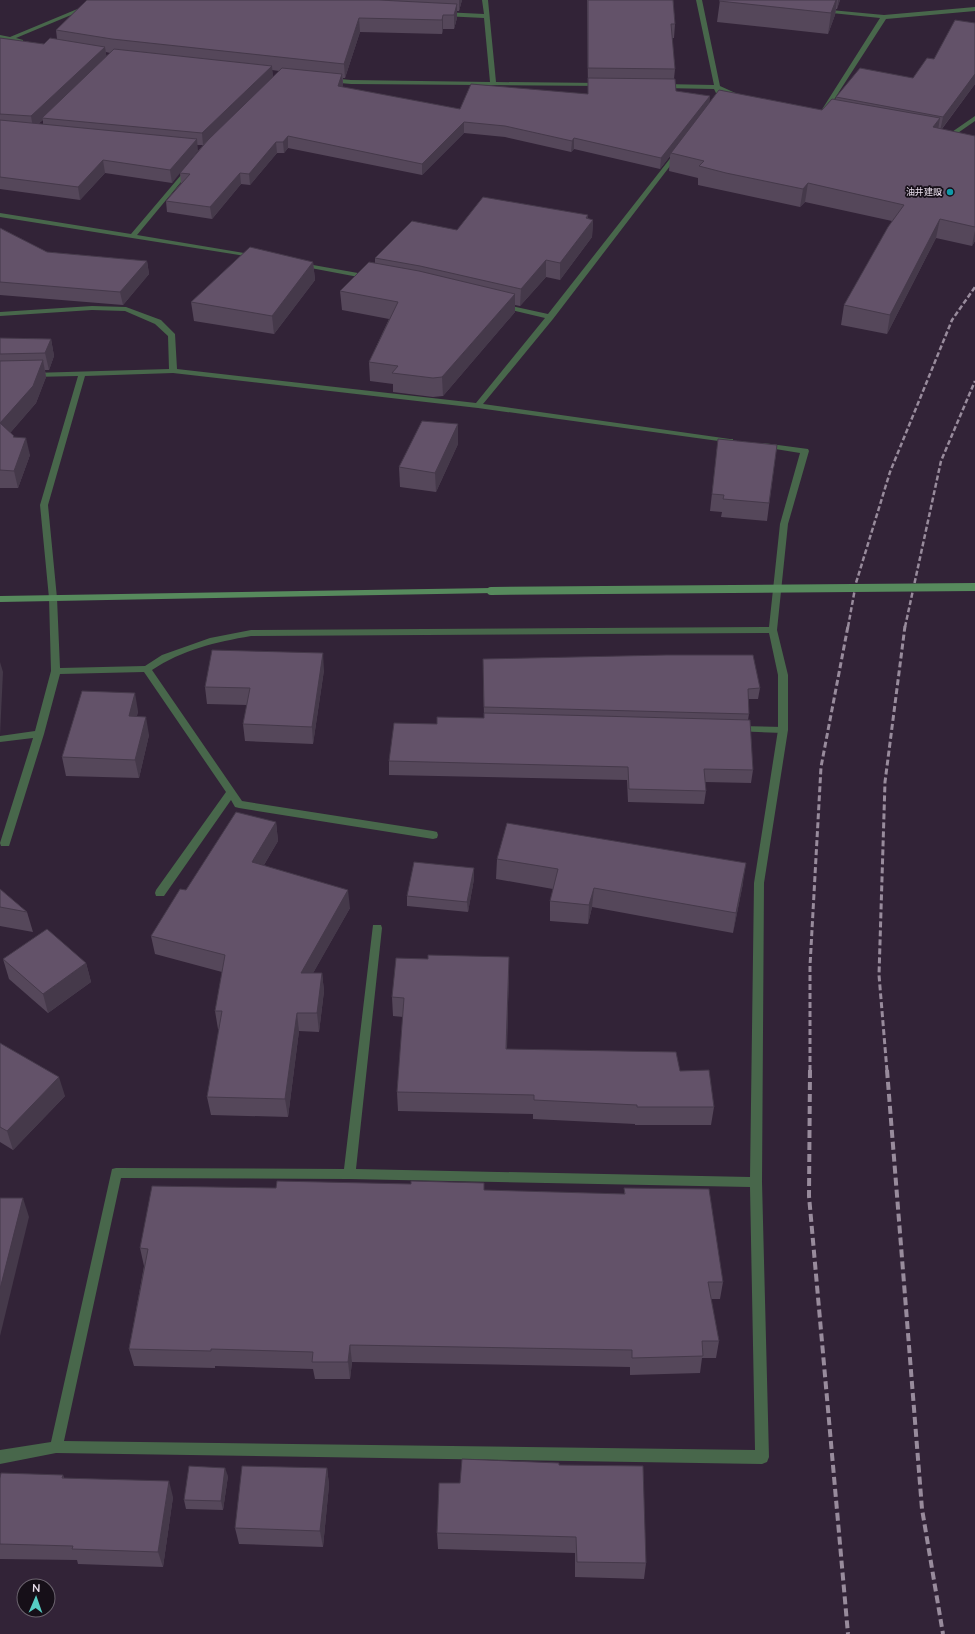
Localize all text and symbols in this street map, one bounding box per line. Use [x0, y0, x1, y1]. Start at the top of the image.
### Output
place label: 油井建設 [906, 186, 942, 198]
marker: 油井建設 [945, 187, 955, 197]
north arrow [16, 1578, 56, 1618]
text: N [32, 1581, 41, 1596]

